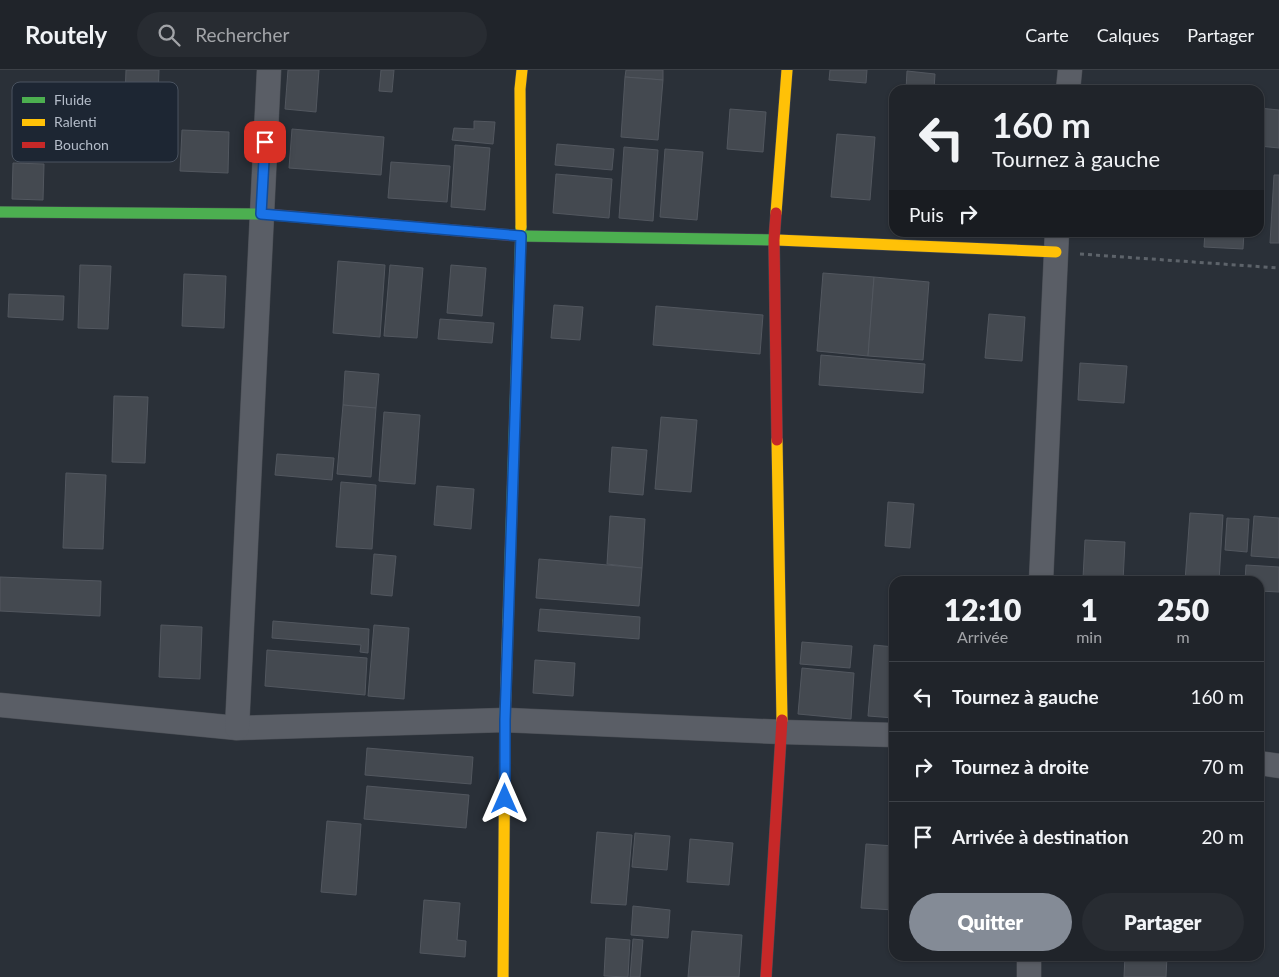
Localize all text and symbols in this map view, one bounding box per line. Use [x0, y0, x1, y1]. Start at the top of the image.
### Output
search box [137, 12, 487, 57]
text: Routely [25, 20, 107, 49]
icon: search [155, 21, 183, 49]
text: Rechercher [195, 23, 289, 46]
text: Carte [1025, 24, 1069, 46]
text: Calques [1097, 24, 1159, 46]
text: Partager [1187, 24, 1254, 46]
legend [12, 82, 178, 162]
text: Fluide [54, 91, 92, 108]
text: 160 m [992, 103, 1091, 145]
icon: left [909, 105, 974, 170]
text: Ralenti [54, 113, 97, 130]
pin [244, 121, 286, 163]
icon: arrive [251, 128, 279, 156]
text: Bouchon [54, 136, 109, 153]
text: Tournez à gauche [992, 145, 1160, 172]
icon: right [954, 200, 982, 228]
text: Puis [909, 203, 944, 226]
text: 12:10 [944, 591, 1021, 627]
text: 1 [1080, 591, 1098, 627]
text: 250 [1157, 591, 1209, 627]
text: Arrivée [957, 627, 1008, 646]
text: min [1076, 627, 1102, 646]
text: m [1176, 627, 1190, 646]
icon: left [909, 683, 937, 711]
text: Tournez à gauche [952, 685, 1099, 708]
text: 160 m [1190, 685, 1244, 708]
icon: right [909, 753, 937, 781]
text: Tournez à droite [952, 755, 1089, 778]
text: 70 m [1201, 755, 1244, 778]
position arrow [478, 772, 530, 824]
icon: arrive [909, 823, 937, 851]
text: Arrivée à destination [952, 825, 1129, 848]
text: 20 m [1201, 825, 1244, 848]
button: Quitter [909, 893, 1072, 951]
button: Partager [1082, 893, 1244, 951]

